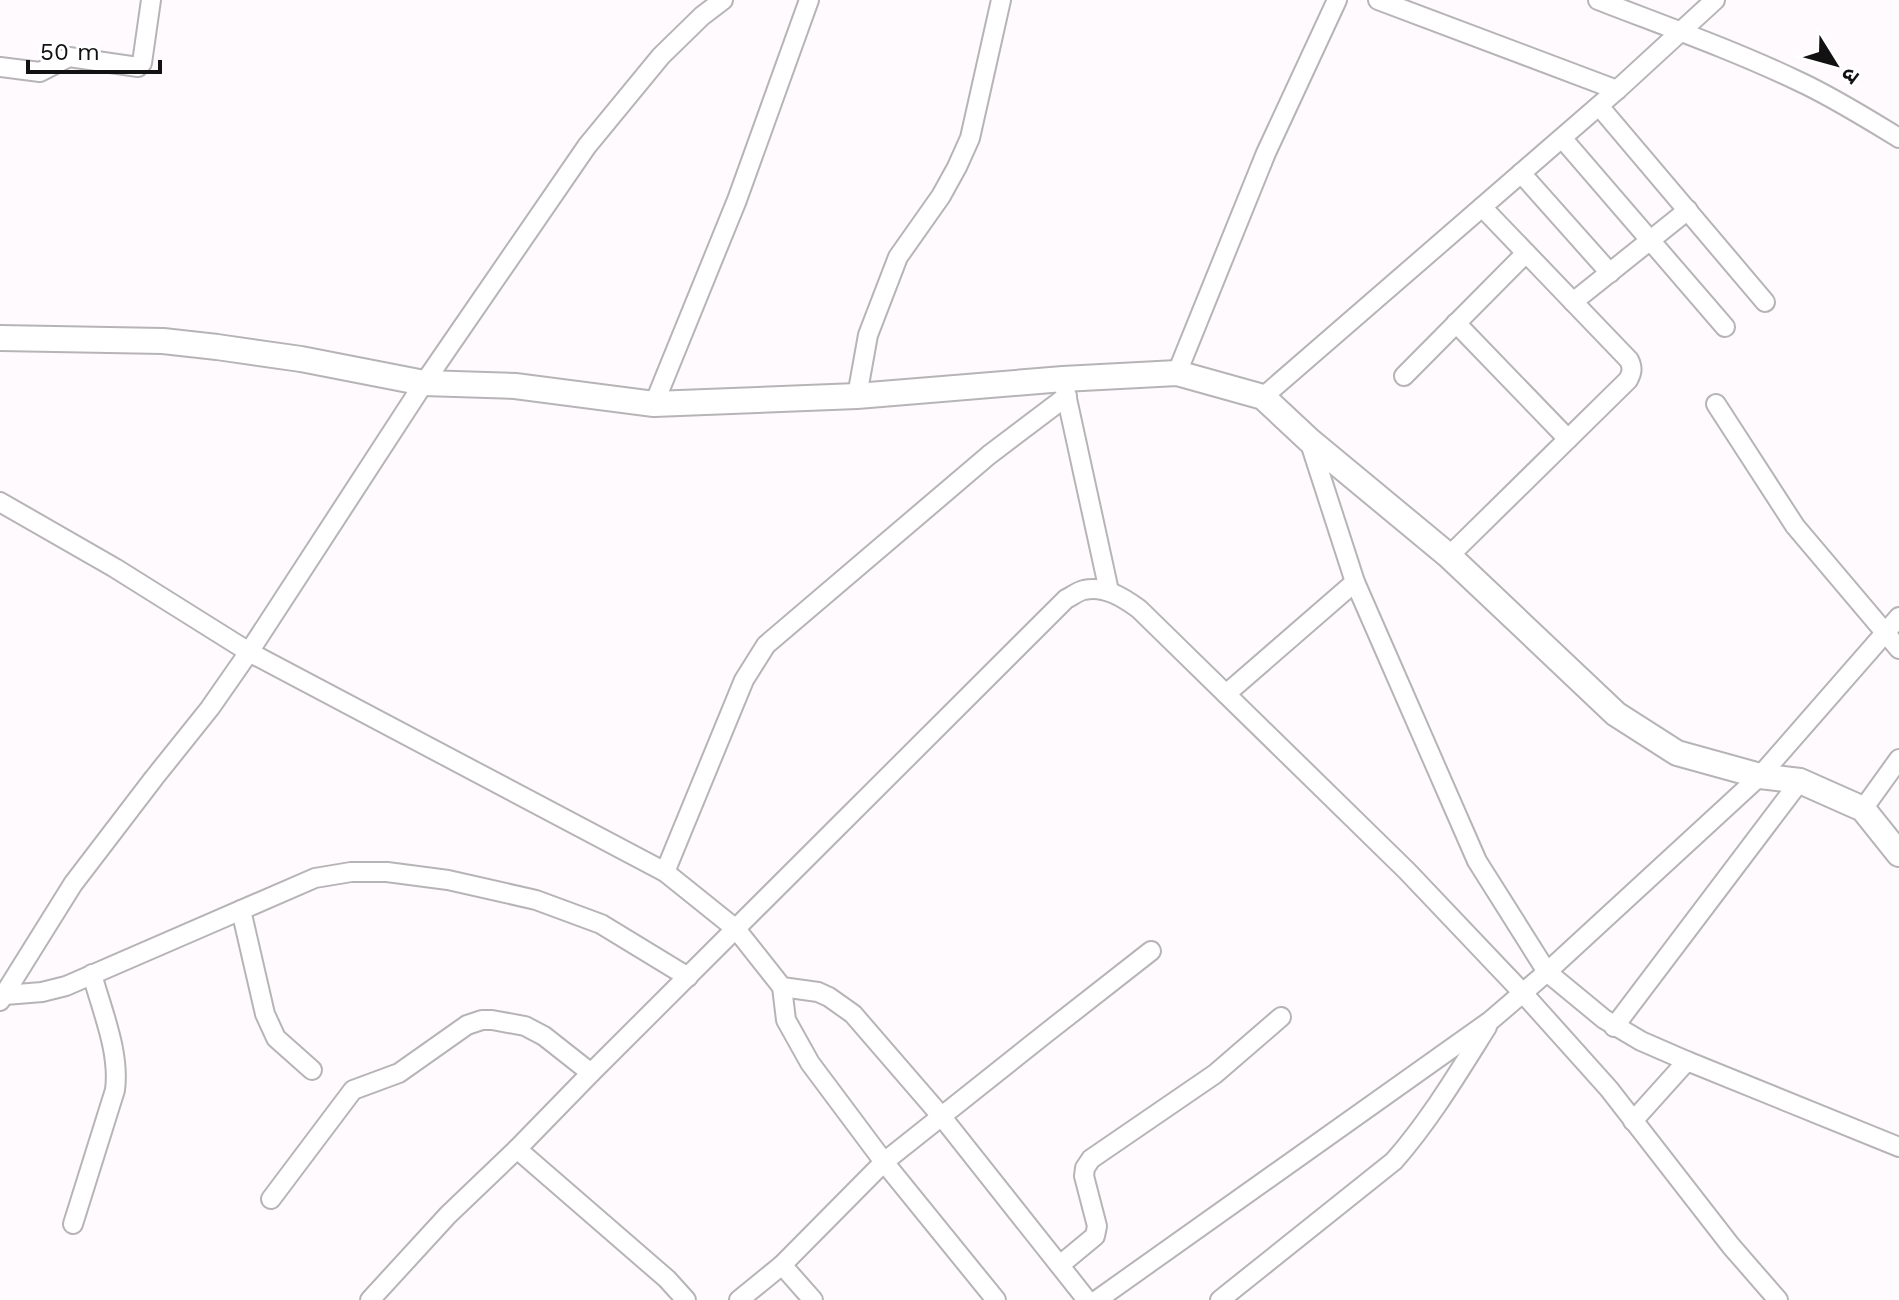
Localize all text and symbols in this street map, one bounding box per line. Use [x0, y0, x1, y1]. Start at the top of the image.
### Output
scale bar [28, 24, 160, 74]
north arrow [1795, 24, 1875, 104]
text: 50 m [40, 38, 100, 66]
text: उ [1836, 63, 1864, 89]

